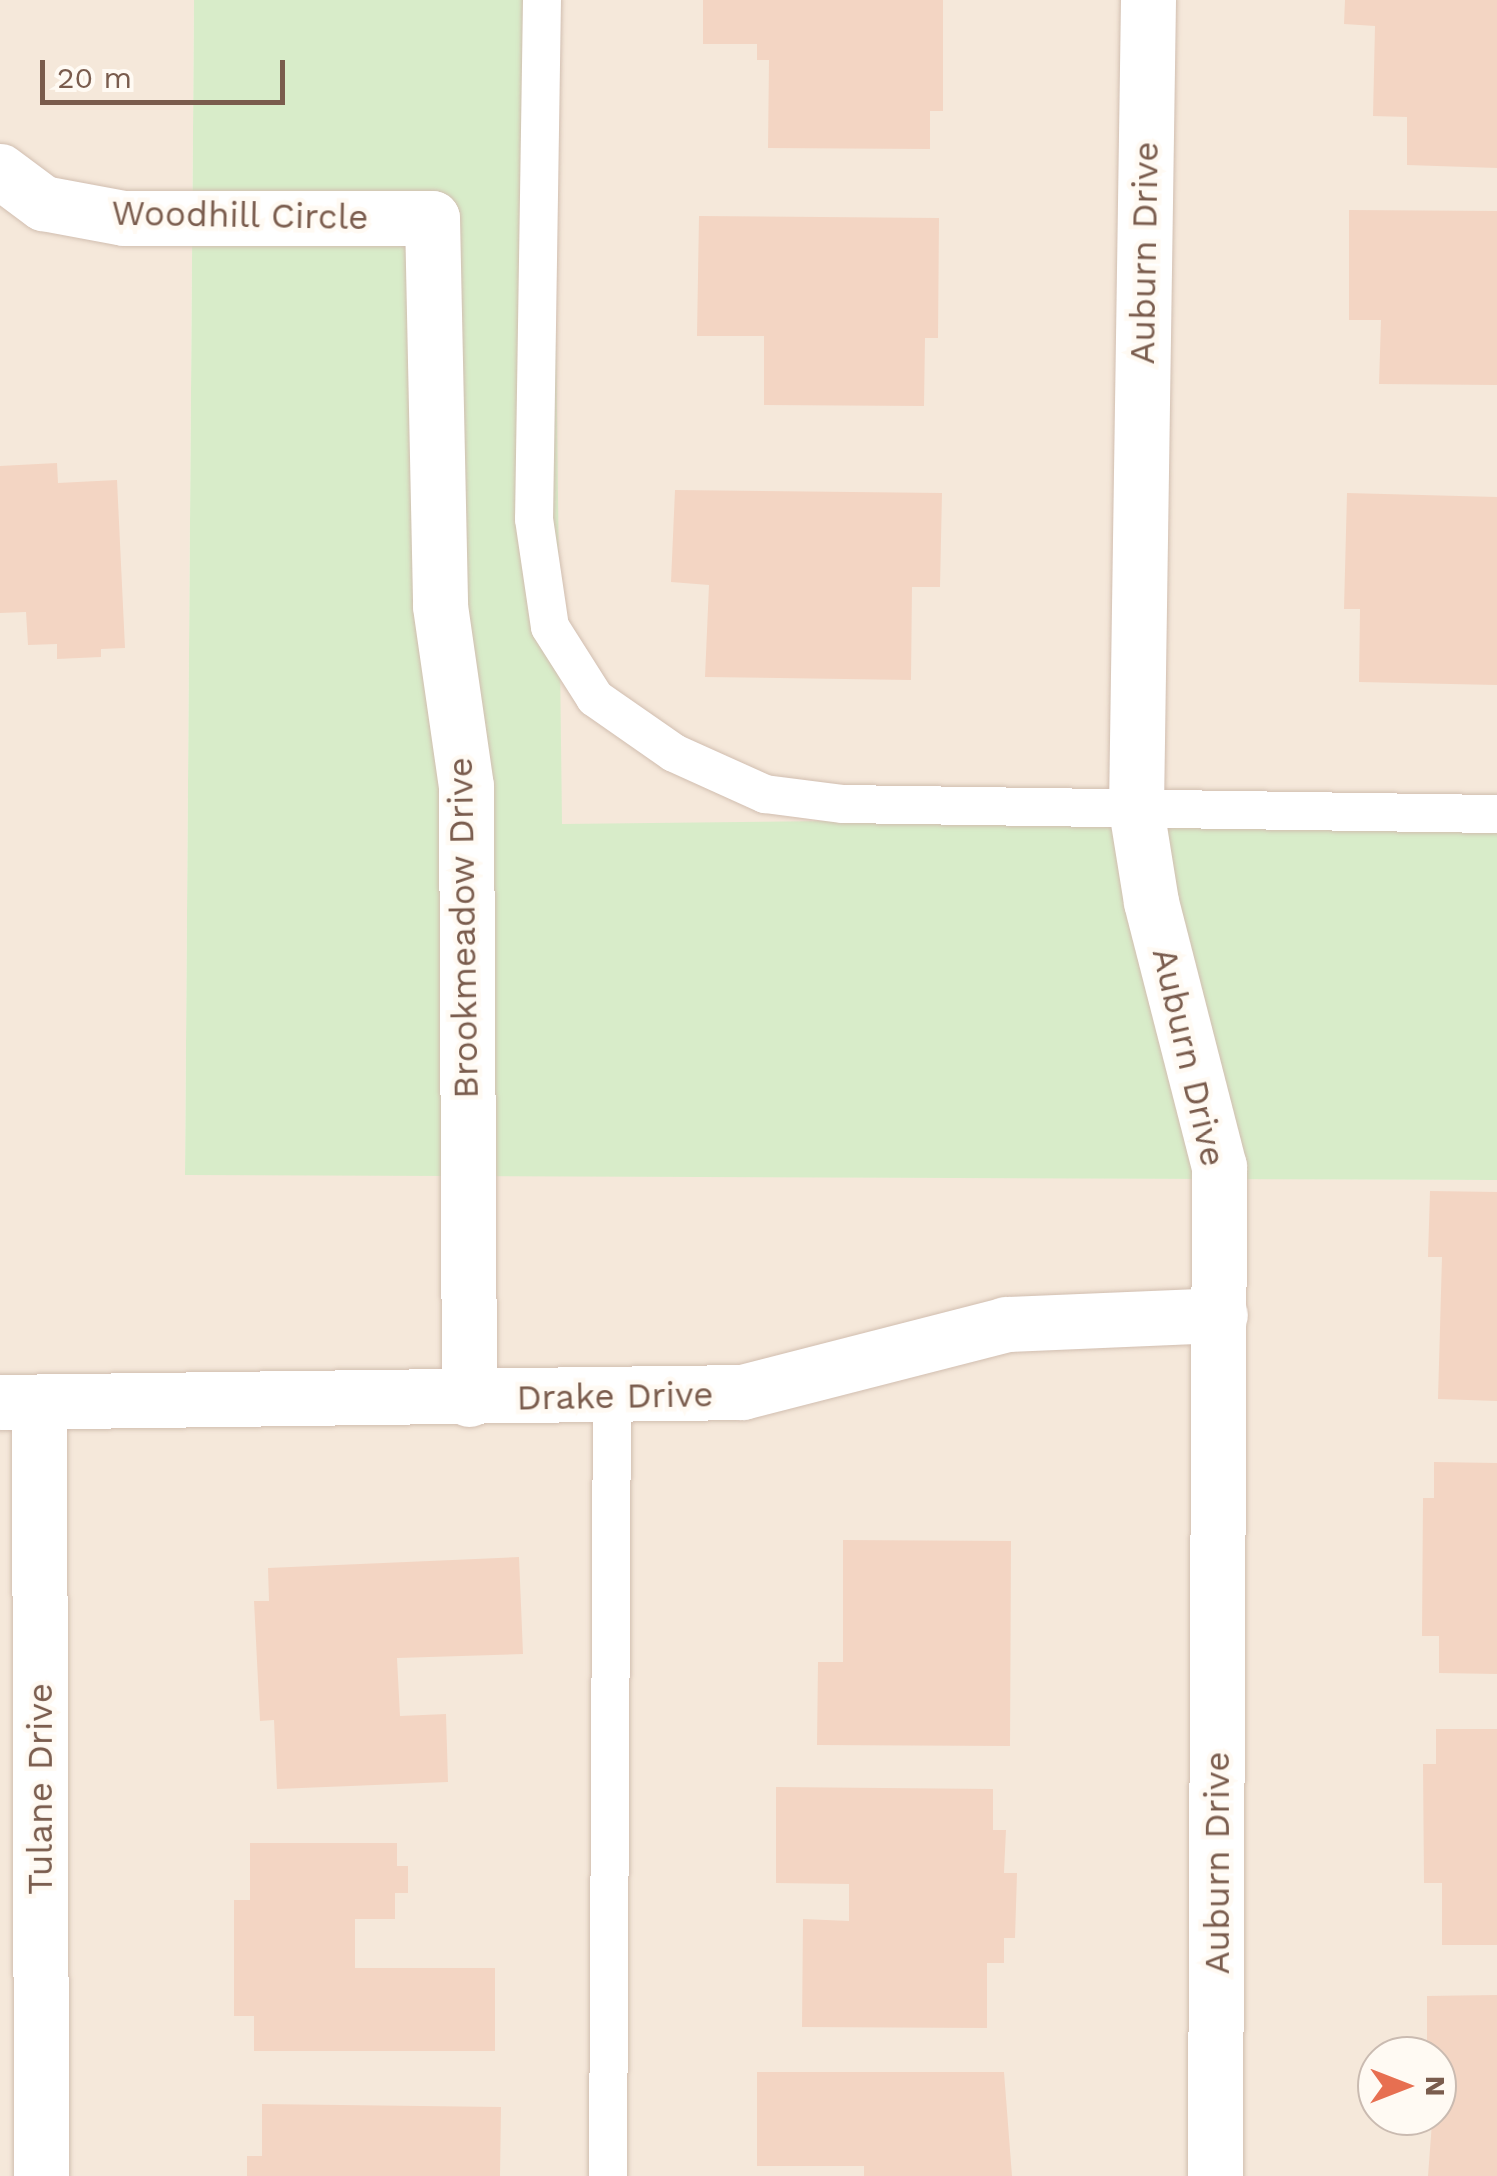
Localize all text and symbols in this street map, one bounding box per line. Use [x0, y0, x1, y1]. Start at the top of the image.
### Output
scale bar [45, 40, 290, 102]
text: 20 m [57, 60, 132, 95]
street label: Auburn Drive [1121, 141, 1167, 365]
street label: Woodhill Circle [111, 192, 369, 238]
street label: Brookmeadow Drive [439, 756, 487, 1100]
street label: Auburn Drive [1143, 944, 1235, 1170]
street label: Drake Drive [516, 1373, 714, 1419]
street label: Tulane Drive [19, 1683, 61, 1895]
street label: Auburn Drive [1196, 1752, 1238, 1974]
north arrow [1357, 2036, 1457, 2136]
text: N [1419, 2076, 1452, 2096]

